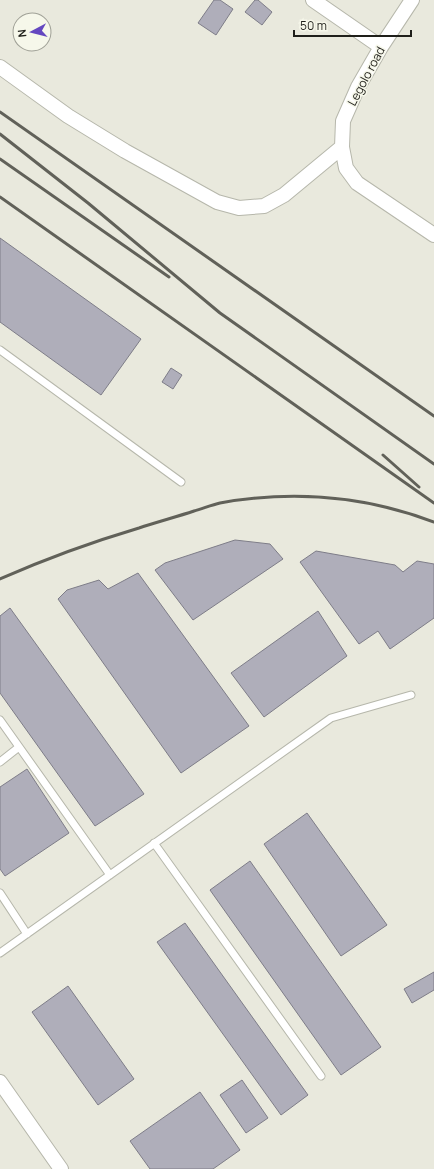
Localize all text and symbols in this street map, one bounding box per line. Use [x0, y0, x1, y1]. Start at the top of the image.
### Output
north arrow [12, 12, 52, 52]
scale bar [294, 12, 411, 38]
text: 50 m [300, 17, 327, 34]
text: N [14, 28, 30, 38]
street label: Legolo road [343, 43, 389, 109]

